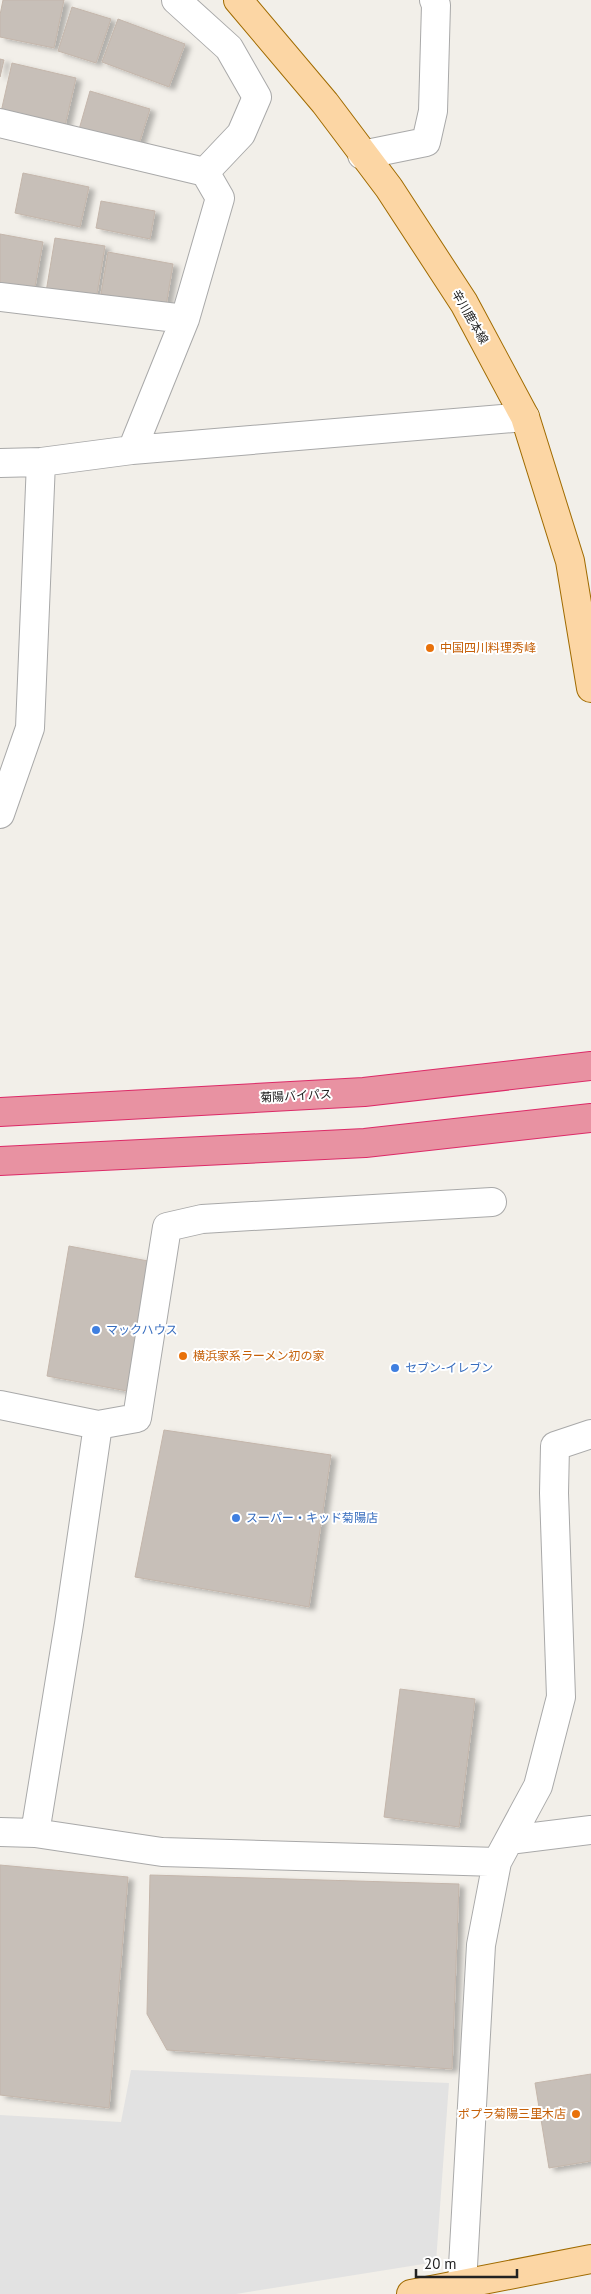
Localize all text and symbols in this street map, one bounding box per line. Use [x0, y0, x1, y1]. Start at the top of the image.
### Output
street label: 辛川鹿本線 [449, 287, 492, 346]
place label: 中国四川料理秀峰 [440, 640, 536, 655]
marker: 中国四川料理秀峰 [424, 642, 436, 654]
street label: 菊陽バイパス [260, 1086, 332, 1105]
place label: マックハウス [106, 1322, 177, 1337]
marker: マックハウス [90, 1324, 102, 1336]
place label: 横浜家系ラーメン初の家 [193, 1348, 325, 1363]
marker: 横浜家系ラーメン初の家 [177, 1350, 189, 1362]
place label: セブン-イレブン [405, 1360, 493, 1375]
marker: セブン-イレブン [389, 1362, 401, 1374]
place label: スーパー・キッド菊陽店 [246, 1510, 378, 1525]
marker: スーパー・キッド菊陽店 [230, 1512, 242, 1524]
place label: ポプラ菊陽三里木店 [458, 2106, 566, 2121]
marker: ポプラ菊陽三里木店 [570, 2108, 582, 2120]
scale bar [416, 2246, 517, 2278]
text: 20 m [424, 2254, 457, 2273]

